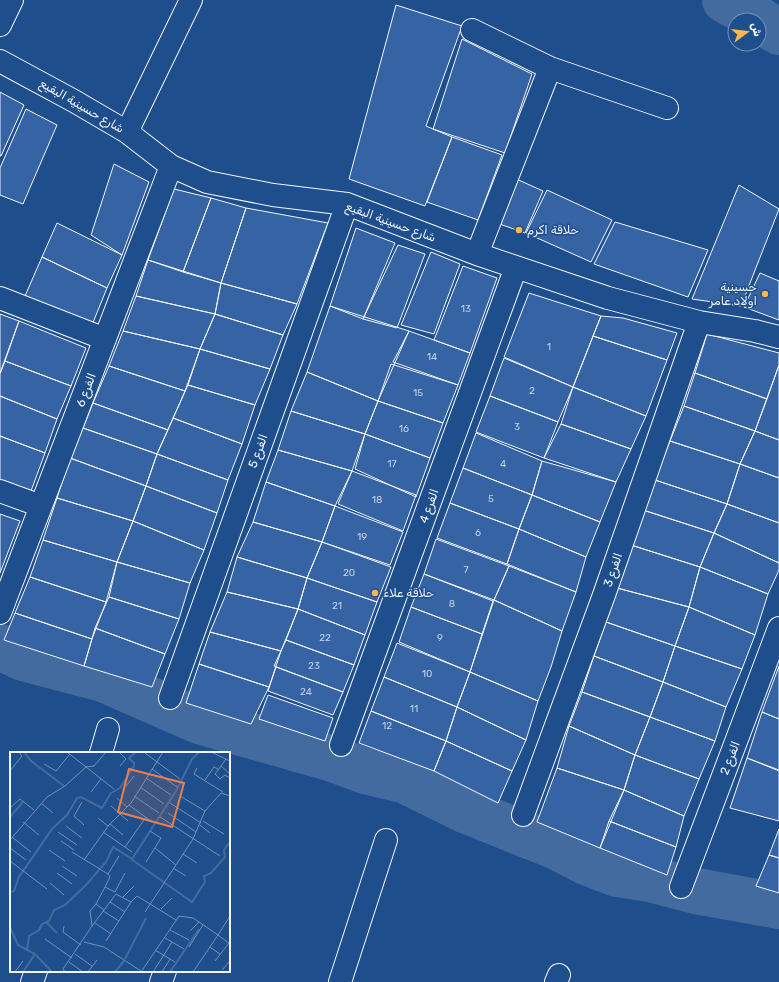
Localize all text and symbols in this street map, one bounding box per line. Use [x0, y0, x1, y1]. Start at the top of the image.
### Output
north arrow [727, 12, 767, 52]
text: ش [748, 21, 764, 38]
street label: شارع حسينية البقيع [36, 76, 127, 138]
street label: شارع حسينية البقيع [343, 199, 438, 247]
place label: حلاقة اكرم [527, 223, 579, 239]
marker: حلاقة اكرم [514, 225, 524, 235]
place label: حسينية اولاد عامر [708, 280, 757, 309]
marker: حسينية اولاد عامر [760, 289, 770, 299]
house number: 13 [461, 303, 471, 315]
house number: 1 [547, 341, 551, 353]
house number: 14 [427, 351, 437, 363]
street label: الفرع 6 [73, 371, 101, 410]
house number: 2 [529, 385, 535, 397]
house number: 15 [413, 387, 423, 399]
house number: 3 [514, 421, 520, 433]
house number: 16 [399, 423, 409, 435]
street label: الفرع 5 [245, 432, 272, 470]
house number: 17 [387, 458, 397, 470]
house number: 4 [500, 458, 506, 470]
street label: الفرع 4 [416, 487, 443, 526]
house number: 5 [488, 493, 494, 505]
house number: 18 [372, 494, 382, 506]
house number: 6 [475, 527, 481, 539]
house number: 19 [357, 531, 367, 543]
street label: الفرع 3 [601, 551, 627, 589]
house number: 7 [463, 564, 469, 576]
house number: 20 [343, 567, 355, 579]
place label: حلاقة علاء [383, 586, 434, 600]
marker: حلاقة علاء [370, 588, 380, 598]
house number: 8 [449, 598, 455, 610]
house number: 21 [332, 600, 342, 612]
house number: 22 [319, 632, 331, 644]
house number: 9 [437, 632, 443, 644]
house number: 23 [308, 660, 320, 672]
house number: 10 [422, 668, 432, 680]
house number: 24 [300, 686, 312, 698]
house number: 11 [410, 703, 418, 715]
house number: 12 [382, 720, 392, 732]
street label: الفرع 2 [717, 739, 745, 777]
inset map [10, 752, 230, 972]

